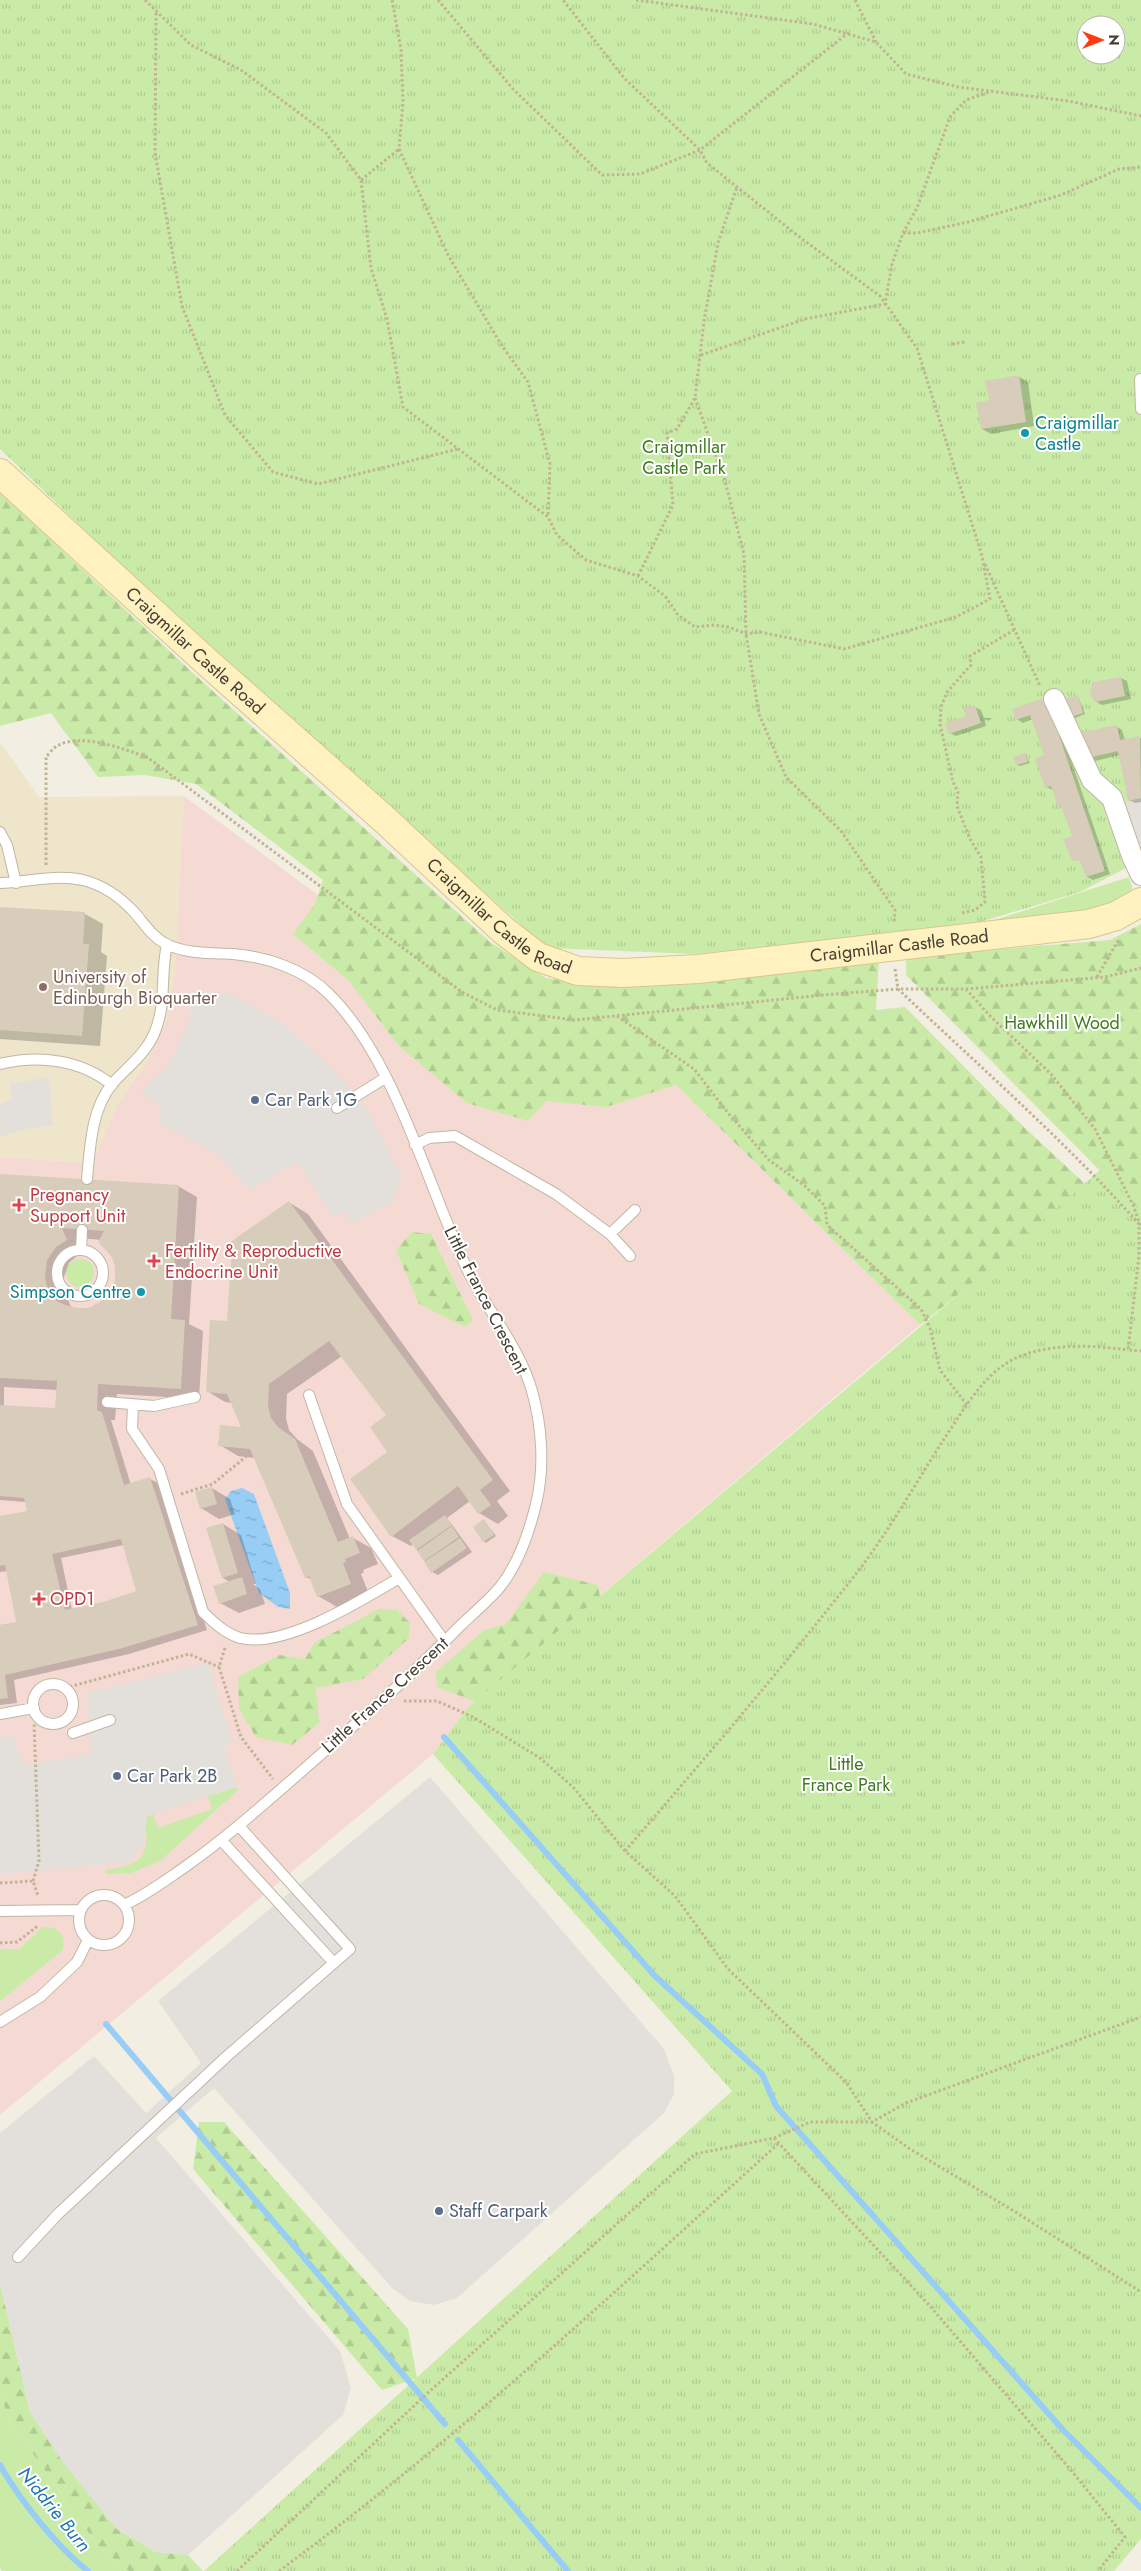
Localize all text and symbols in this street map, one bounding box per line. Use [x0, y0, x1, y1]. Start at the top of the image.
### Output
north arrow [1076, 15, 1126, 65]
text: N [1104, 34, 1124, 46]
place label: Craigmillar Castle [1035, 410, 1120, 457]
marker: Craigmillar Castle [1019, 427, 1031, 439]
park label: Craigmillar Castle Park [642, 434, 727, 481]
street label: Craigmillar Castle Road [120, 581, 271, 721]
street label: Craigmillar Castle Road [421, 852, 575, 981]
street label: Craigmillar Castle Road [809, 923, 990, 969]
place label: University of Edinburgh Bioquarter [53, 964, 218, 1011]
marker: University of Edinburgh Bioquarter [37, 981, 49, 993]
park label: Hawkhill Wood [1004, 1010, 1120, 1036]
place label: Car Park 1G [265, 1087, 357, 1113]
marker: Car Park 1G [249, 1094, 261, 1106]
place label: Pregnancy Support Unit [30, 1182, 126, 1229]
marker: Pregnancy Support Unit [12, 1198, 26, 1212]
street label: Little France Crescent [437, 1222, 535, 1379]
place label: Fertility & Reproductive Endocrine Unit [165, 1238, 342, 1285]
marker: Fertility & Reproductive Endocrine Unit [147, 1254, 161, 1268]
place label: Simpson Centre [10, 1279, 131, 1305]
marker: Simpson Centre [135, 1286, 147, 1298]
place label: OPD1 [50, 1586, 94, 1612]
marker: OPD1 [32, 1592, 46, 1606]
street label: Little France Crescent [316, 1630, 455, 1759]
park label: Little France Park [802, 1751, 890, 1798]
place label: Car Park 2B [127, 1763, 217, 1789]
marker: Car Park 2B [111, 1770, 123, 1782]
place label: Staff Carpark [449, 2198, 548, 2224]
marker: Staff Carpark [433, 2205, 445, 2217]
water label: Niddrie Burn [12, 2461, 97, 2558]

